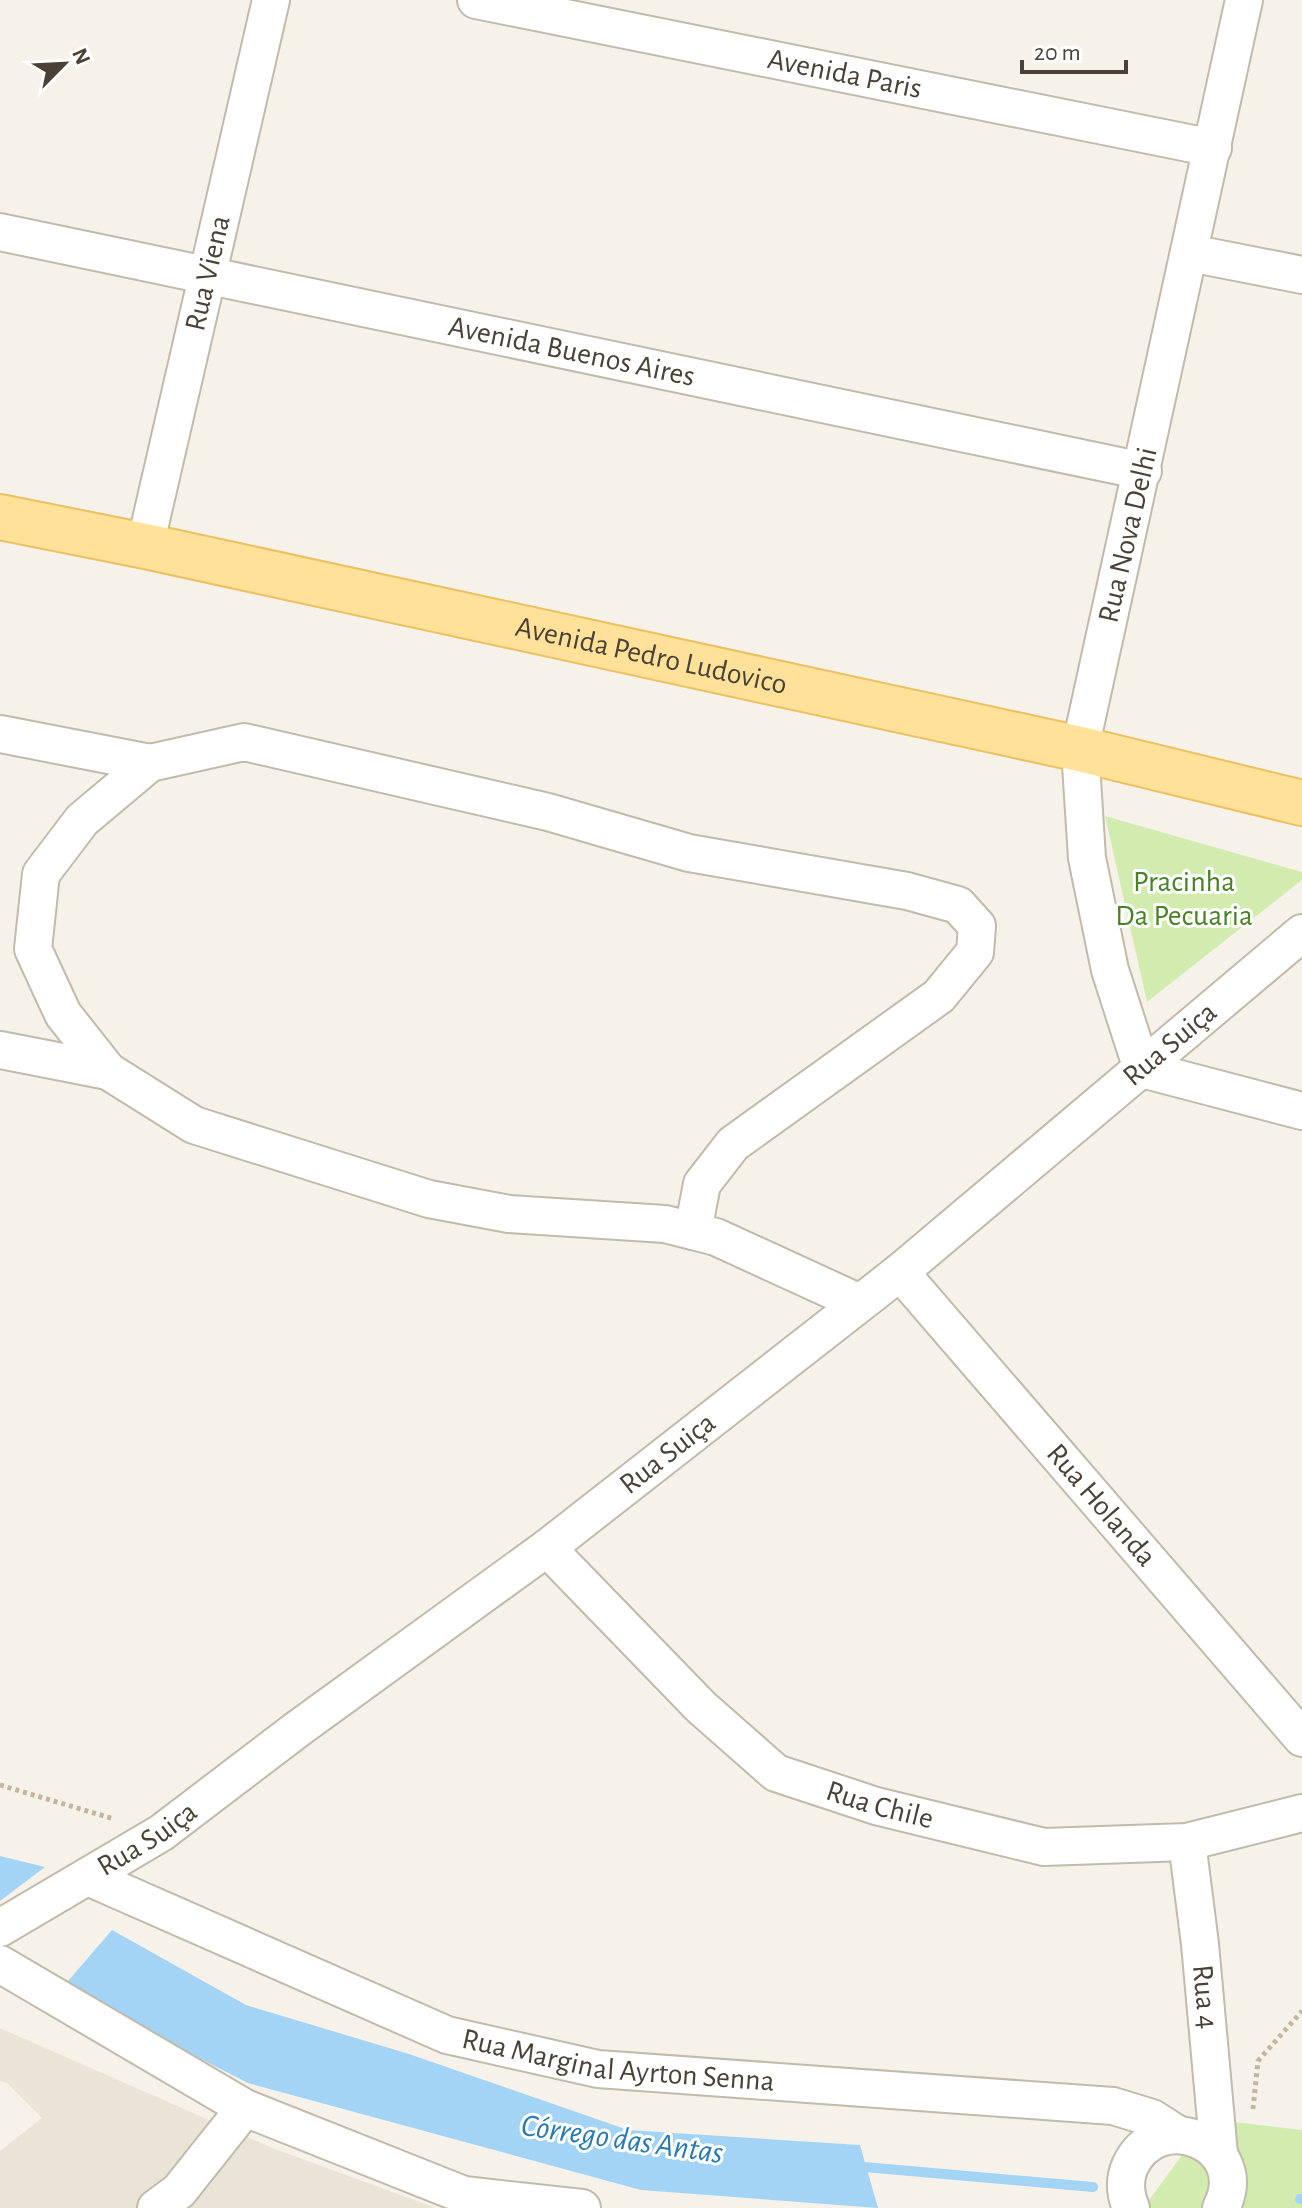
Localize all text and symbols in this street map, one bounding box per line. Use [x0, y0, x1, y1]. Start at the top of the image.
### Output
north arrow [24, 24, 104, 104]
scale bar [1022, 24, 1126, 74]
text: 20 m [1034, 41, 1081, 65]
street label: Avenida Paris [765, 44, 924, 104]
text: N [68, 45, 95, 68]
street label: Rua Viena [180, 213, 236, 334]
street label: Avenida Buenos Aires [446, 311, 697, 392]
street label: Rua Nova Delhi [1093, 444, 1163, 626]
street label: Avenida Pedro Ludovico [513, 612, 790, 700]
park label: Pracinha Da Pecuaria [1115, 867, 1253, 931]
street label: Rua Suiça [1117, 997, 1222, 1092]
street label: Rua Suiça [614, 1407, 721, 1500]
street label: Rua Holanda [1041, 1438, 1162, 1572]
street label: Rua Chile [822, 1776, 936, 1834]
street label: Rua Suiça [92, 1796, 203, 1882]
street label: Rua 4 [1187, 1963, 1223, 2030]
street label: Rua Marginal Ayrton Senna [459, 2024, 775, 2097]
water label: Córrego das Antas [519, 2109, 725, 2169]

